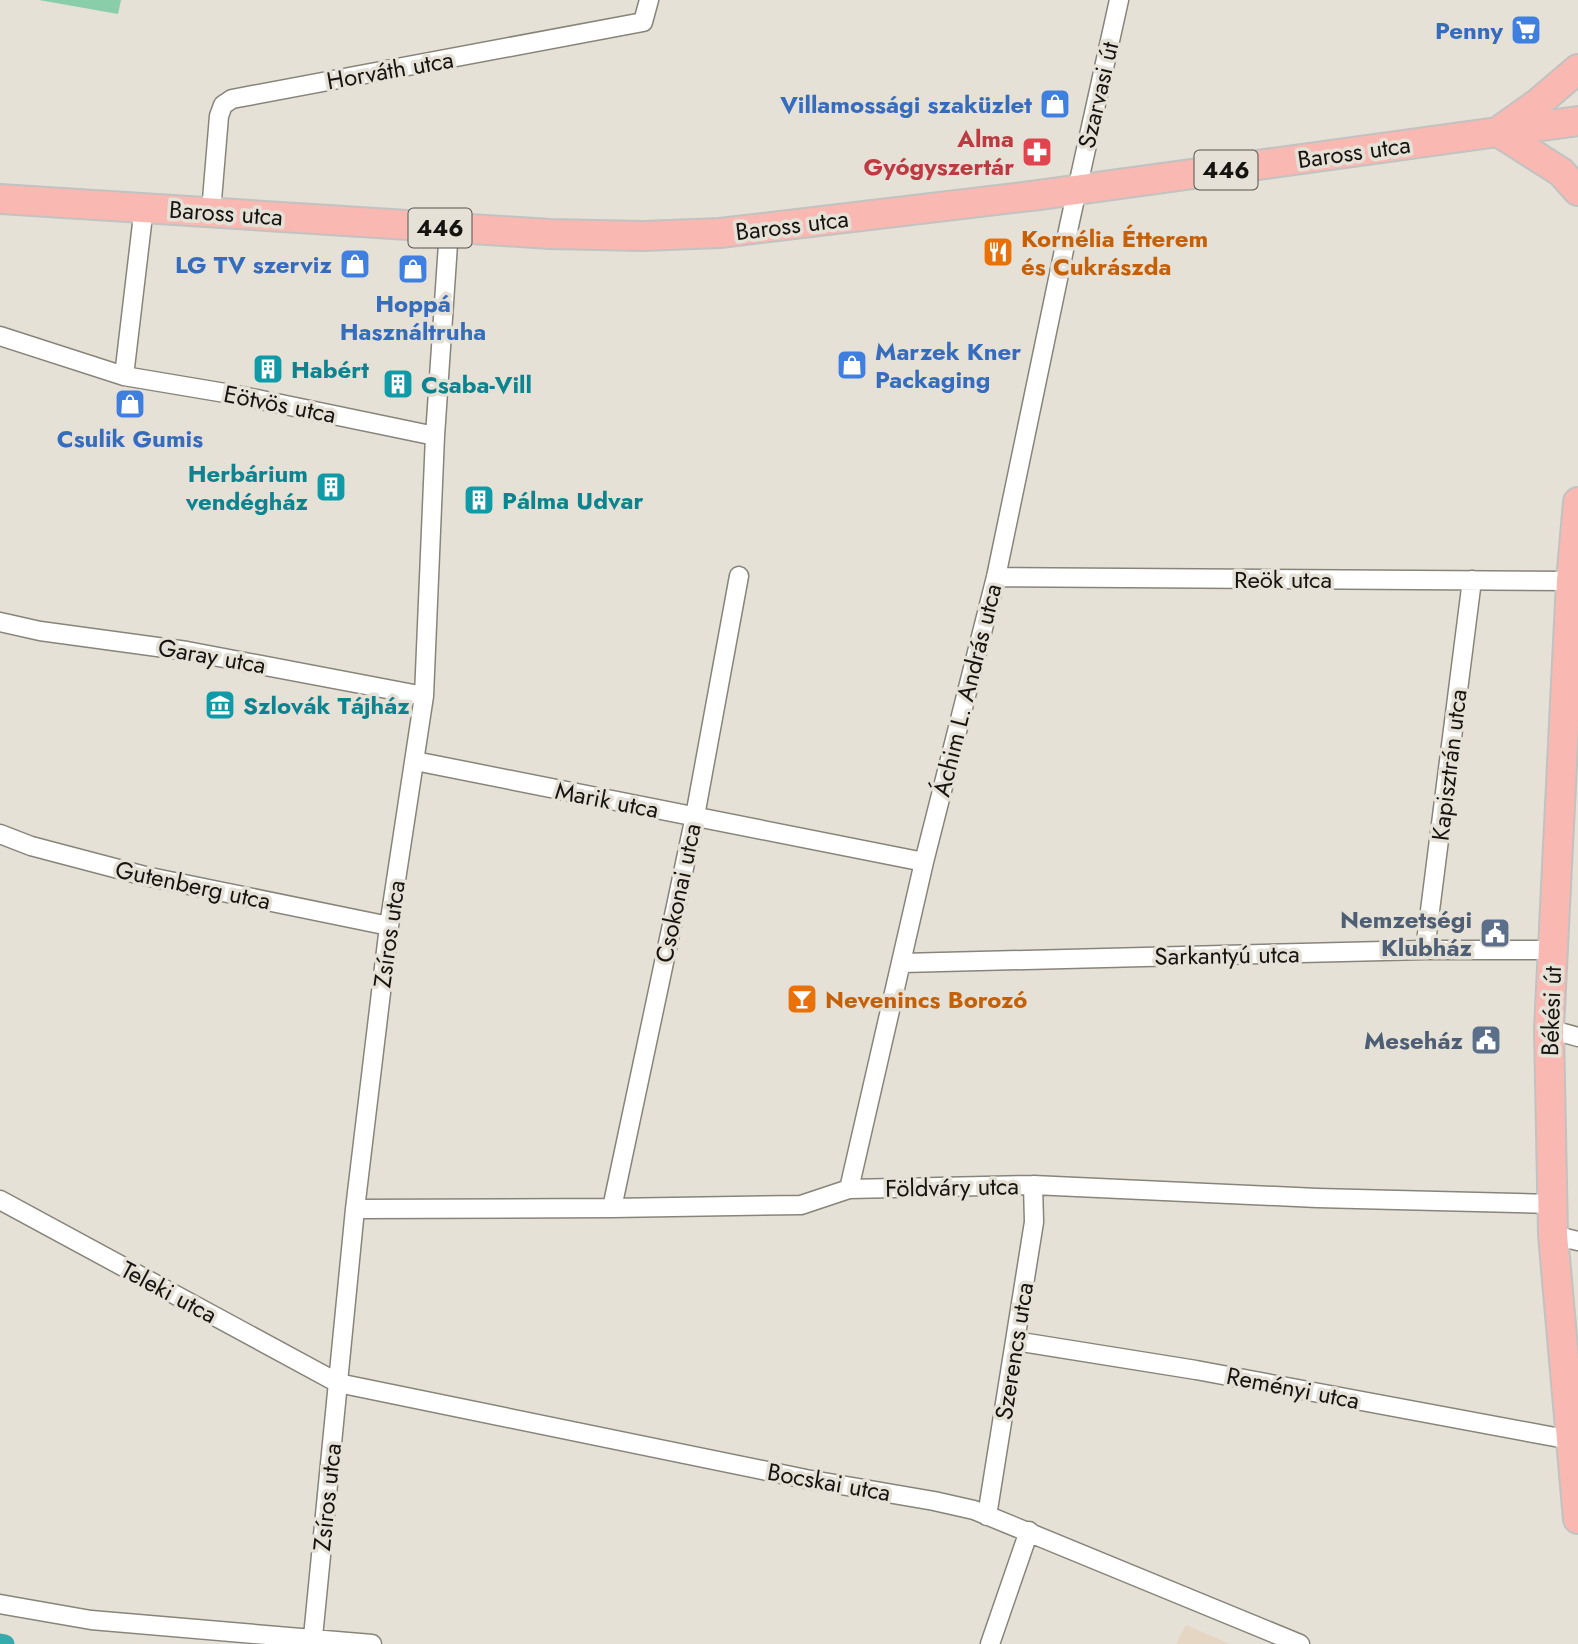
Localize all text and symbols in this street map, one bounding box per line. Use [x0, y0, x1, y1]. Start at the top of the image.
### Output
place label: Penny [1435, 13, 1503, 48]
supermarket icon: Penny [1509, 13, 1543, 47]
street label: Szarvasi út [1069, 38, 1127, 152]
street label: Horváth utca [324, 42, 456, 98]
place label: Villamossági szaküzlet [779, 87, 1032, 122]
shop icon: Villamossági szaküzlet [1038, 87, 1072, 121]
place label: Alma Gyógyszertár [863, 121, 1014, 184]
street label: Baross utca [1295, 127, 1413, 177]
pharmacy icon: Alma Gyógyszertár [1020, 135, 1054, 169]
road number: 446 [1194, 150, 1258, 190]
street label: Baross utca [168, 192, 284, 234]
street label: Baross utca [733, 201, 851, 249]
road number: 446 [408, 208, 472, 247]
place label: Kornélia Étterem és Cukrászda [1021, 221, 1208, 284]
restaurant icon: Kornélia Étterem és Cukrászda [981, 235, 1015, 269]
place label: LG TV szerviz [175, 247, 332, 282]
shop icon: LG TV szerviz [338, 247, 372, 281]
shop icon: Hoppá Használtruha [396, 252, 430, 286]
place label: Hoppá Használtruha [340, 286, 486, 349]
place label: Marzek Kner Packaging [875, 334, 1021, 397]
shop icon: Marzek Kner Packaging [835, 348, 869, 382]
building icon: Habért [251, 352, 285, 386]
place label: Habért [291, 352, 369, 387]
building icon: Csaba-Vill [381, 367, 415, 401]
place label: Csaba-Vill [421, 367, 532, 402]
street label: Eötvös utca [221, 376, 339, 432]
shop icon: Csulik Gumis [113, 387, 147, 421]
place label: Csulik Gumis [57, 421, 203, 456]
place label: Herbárium vendégház [185, 456, 308, 519]
building icon: Herbárium vendégház [314, 470, 348, 504]
building icon: Pálma Udvar [462, 483, 496, 517]
place label: Pálma Udvar [502, 483, 644, 518]
street label: Reök utca [1234, 562, 1332, 597]
street label: Áchim L. András utca [924, 580, 1010, 800]
street label: Garay utca [155, 629, 269, 683]
street label: Kapisztrán utca [1422, 687, 1476, 843]
museum icon: Szlovák Tájház [203, 688, 237, 722]
place label: Szlovák Tájház [243, 688, 410, 723]
street label: Marik utca [552, 773, 662, 827]
street label: Csokonai utca [646, 820, 710, 966]
street label: Gutenberg utca [112, 851, 274, 919]
street label: Zsíros utca [364, 878, 414, 990]
place label: Nemzetségi Klubház [1340, 902, 1472, 965]
public building icon: Nemzetségi Klubház [1478, 916, 1512, 950]
street label: Sarkantyú utca [1154, 936, 1300, 974]
street label: Békési út [1532, 965, 1570, 1056]
bar icon: Nevenincs Borozó [785, 982, 819, 1016]
place label: Nevenincs Borozó [825, 982, 1027, 1017]
place label: Meseház [1364, 1023, 1463, 1058]
public building icon: Meseház [1469, 1023, 1503, 1057]
street label: Földváry utca [885, 1168, 1019, 1206]
street label: Teleki utca [115, 1252, 223, 1332]
street label: Szerencs utca [986, 1280, 1042, 1422]
street label: Reményi utca [1224, 1358, 1362, 1418]
street label: Zsíros utca [304, 1441, 350, 1553]
street label: Bocskai utca [765, 1454, 893, 1510]

